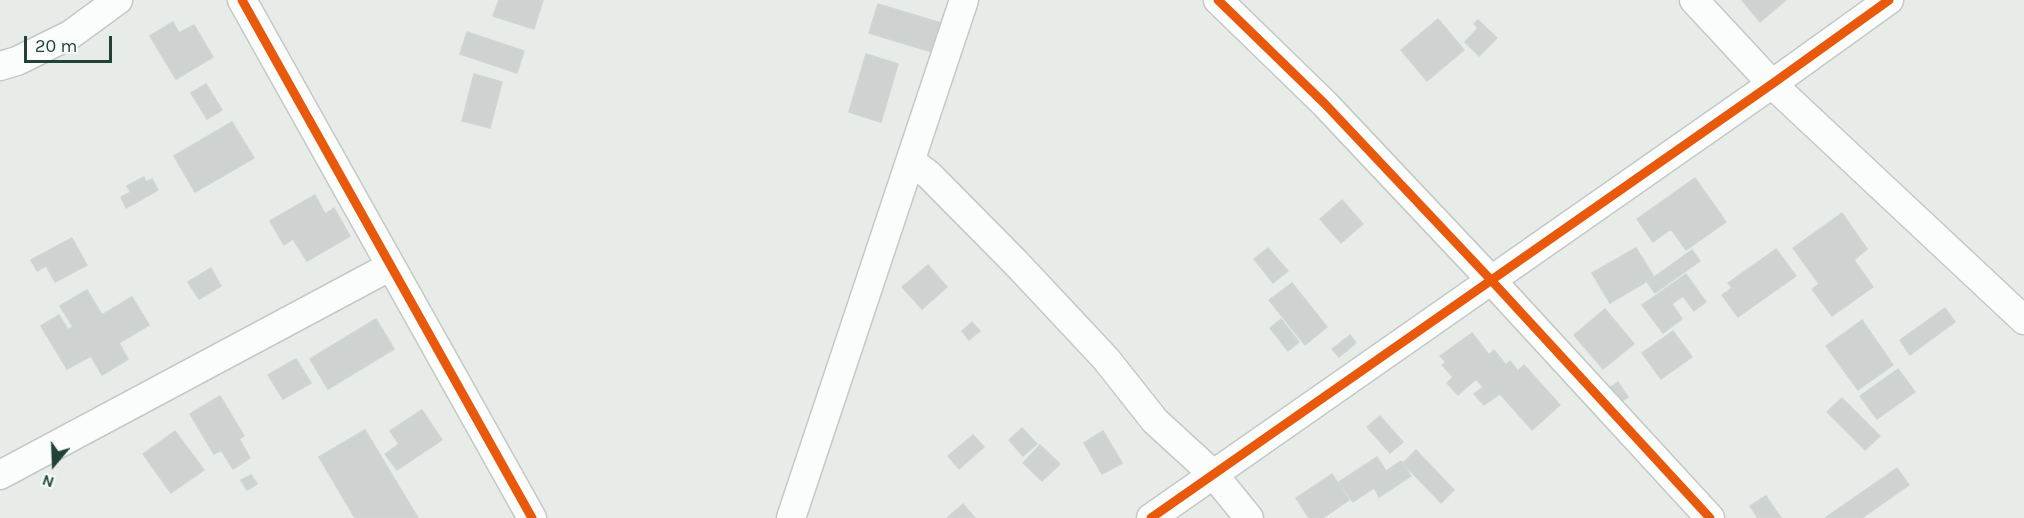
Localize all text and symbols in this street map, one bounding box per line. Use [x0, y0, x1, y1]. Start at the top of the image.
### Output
scale bar [27, 24, 116, 62]
text: 20 m [35, 35, 77, 57]
north arrow [24, 434, 84, 494]
text: N [39, 471, 57, 492]

